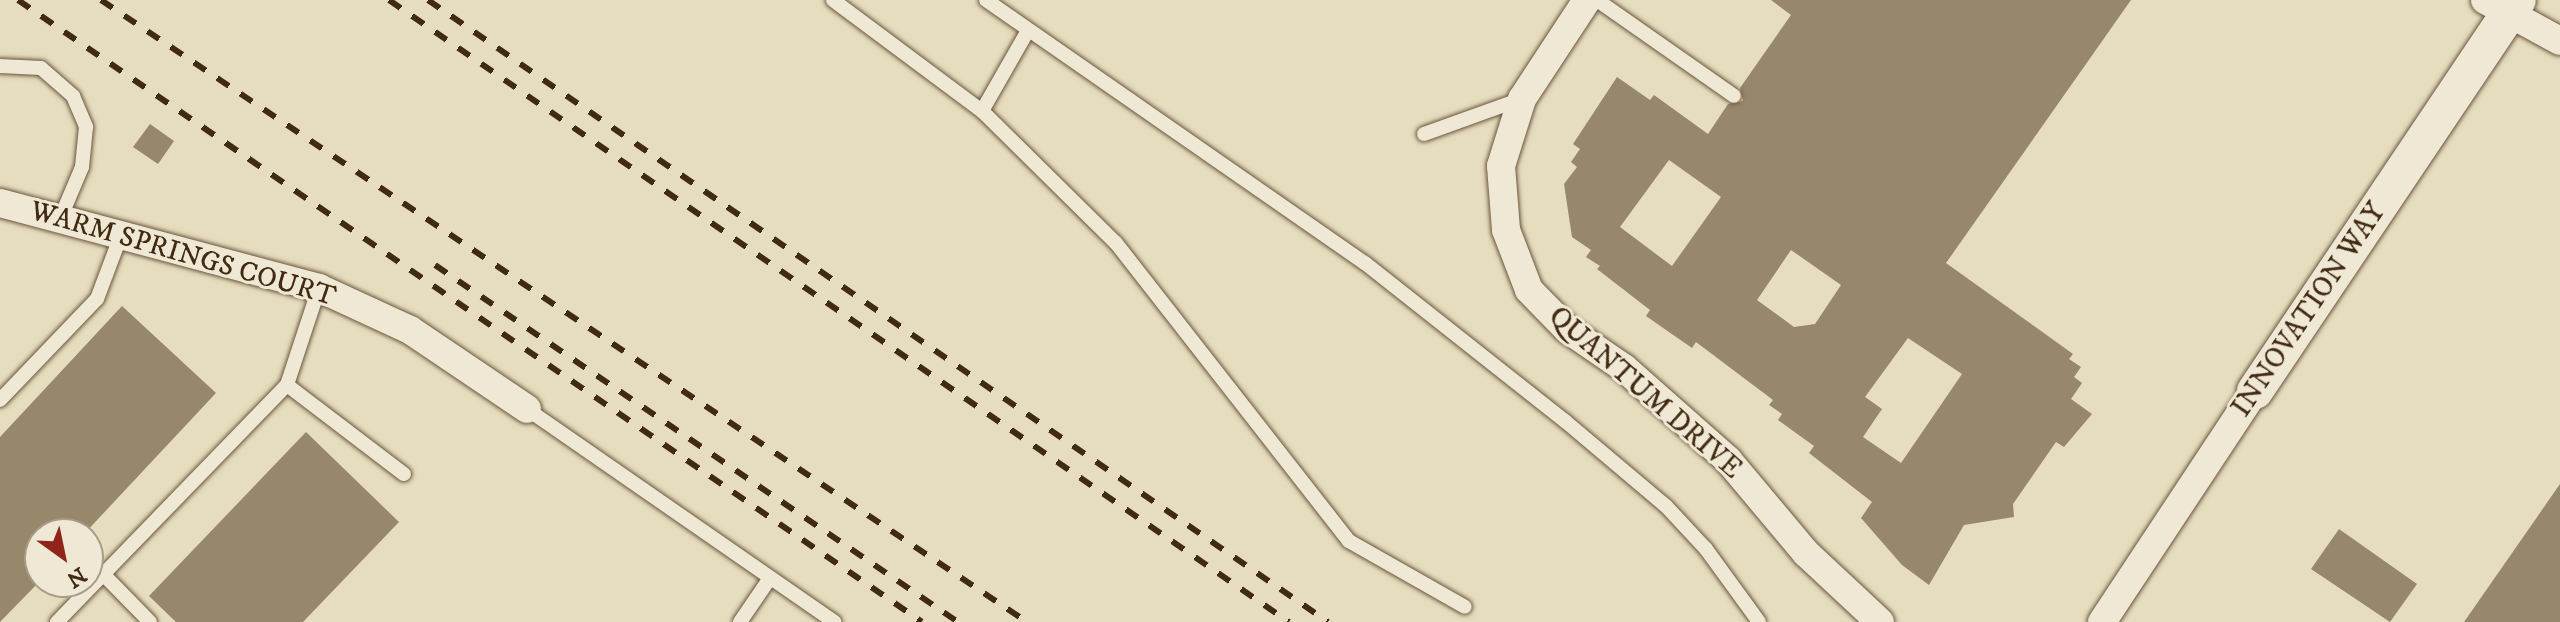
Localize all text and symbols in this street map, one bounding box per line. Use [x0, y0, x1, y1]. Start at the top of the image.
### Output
street label: WARM SPRINGS COURT [26, 194, 340, 314]
street label: INNOVATION WAY [2225, 197, 2393, 423]
street label: QUANTUM DRIVE [1541, 300, 1749, 486]
north arrow [24, 518, 104, 598]
text: N [61, 561, 91, 593]

